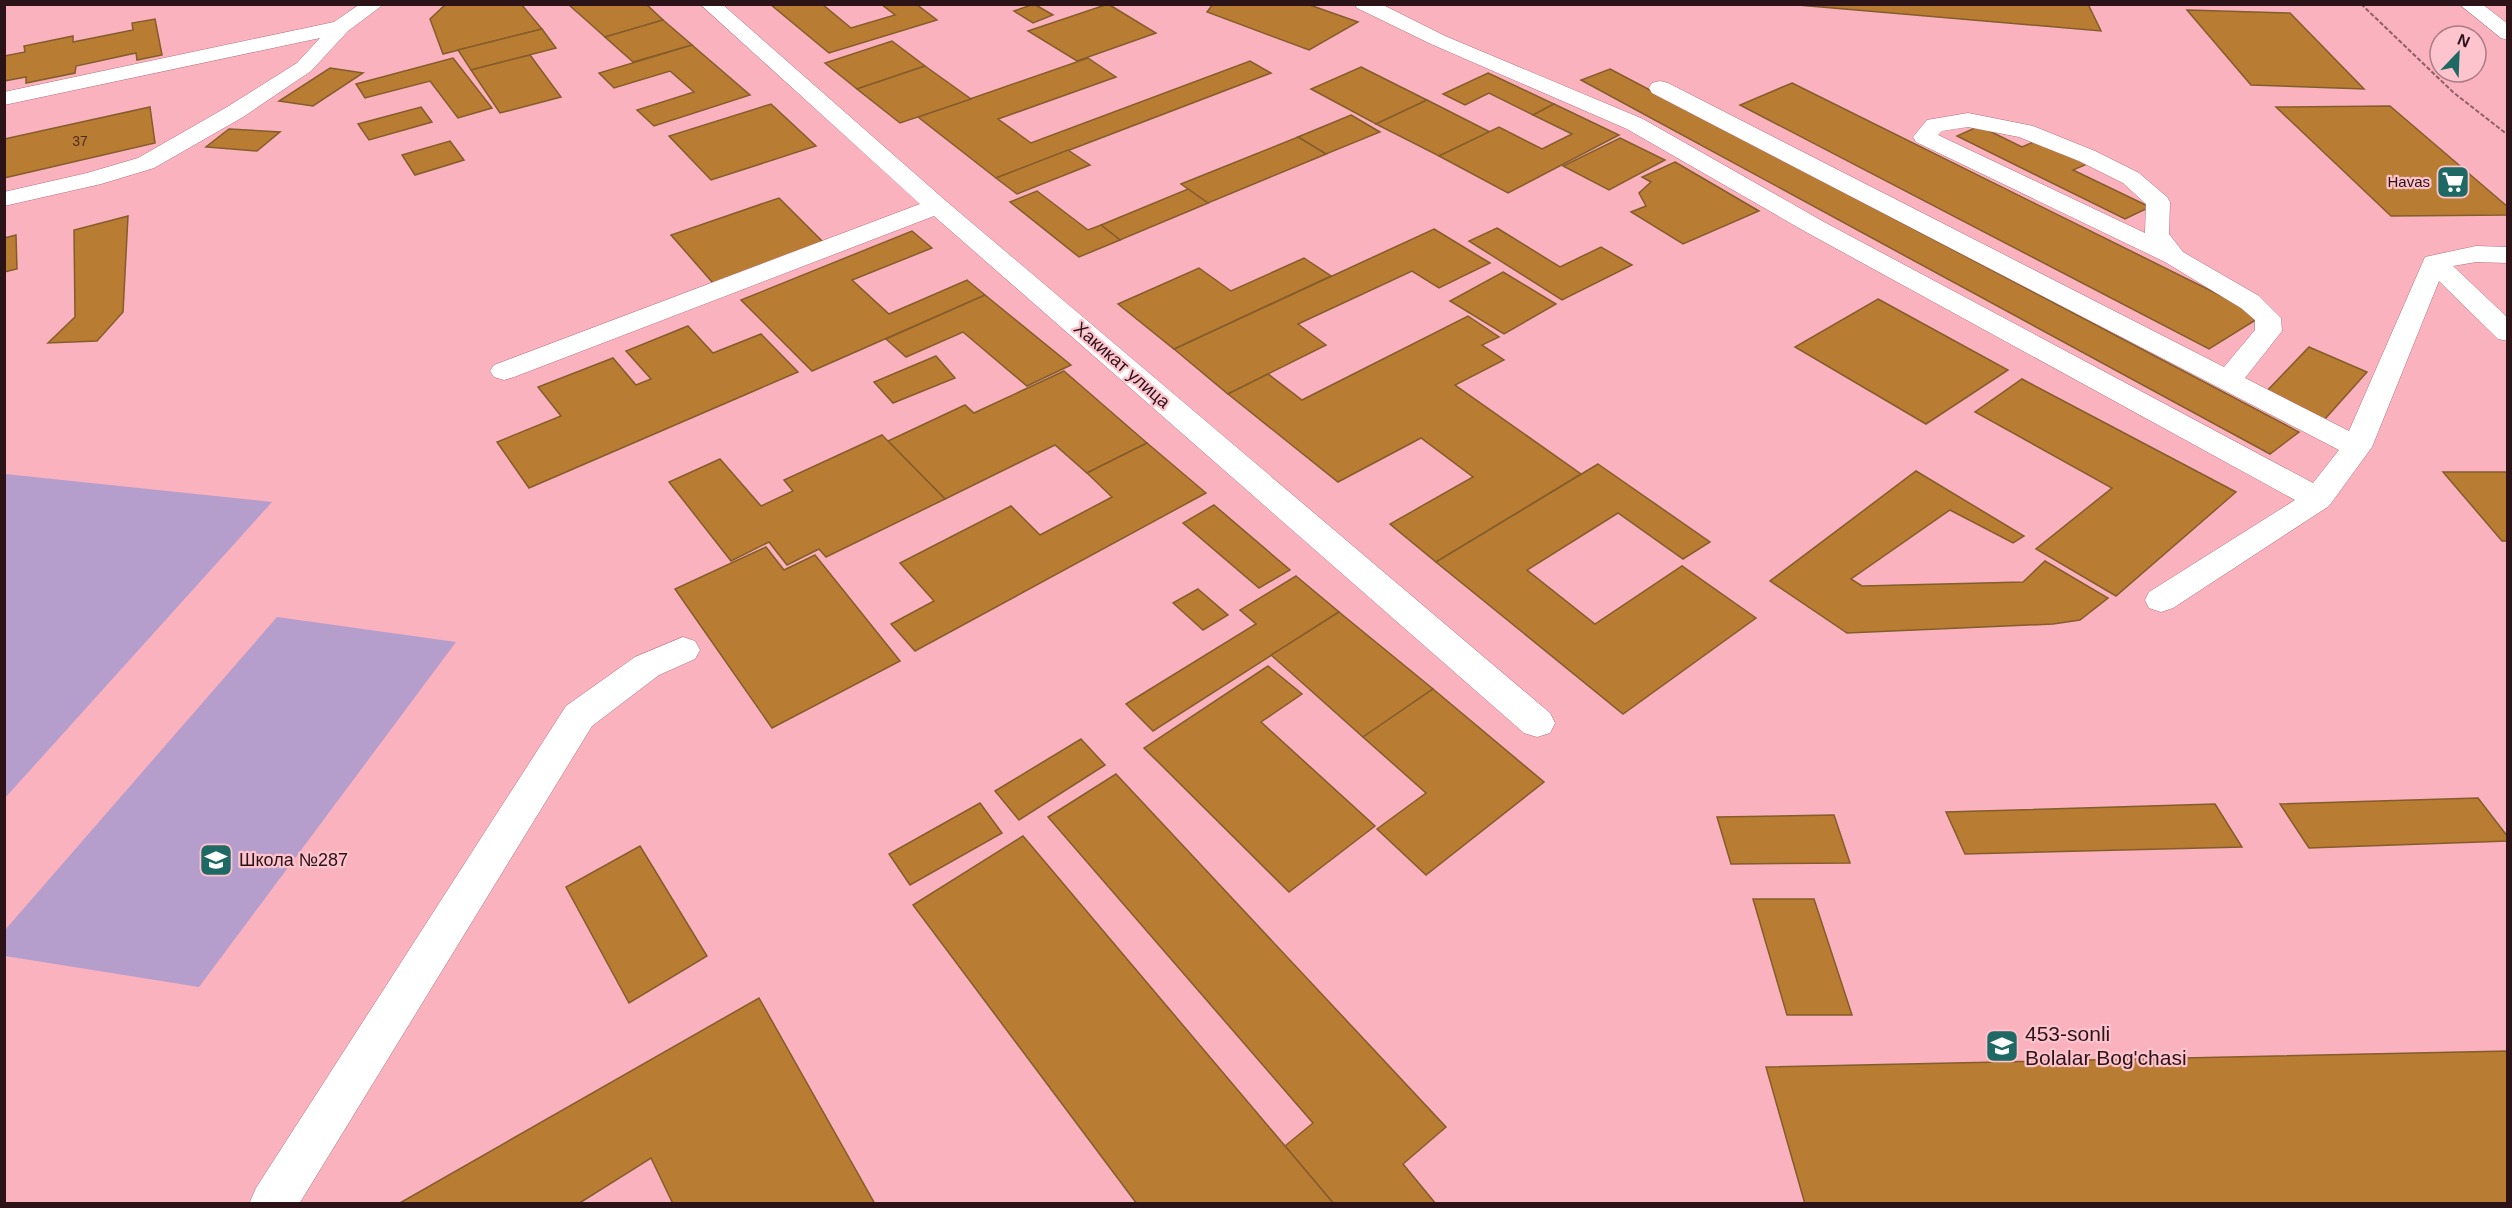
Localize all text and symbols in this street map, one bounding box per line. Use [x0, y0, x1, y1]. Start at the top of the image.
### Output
north arrow [2428, 24, 2488, 84]
text: N [2455, 31, 2472, 51]
house number: 37 [72, 133, 88, 149]
supermarket icon: Havas [2435, 164, 2471, 200]
place label: Havas [2387, 173, 2430, 190]
street label: Хакикат улица [1070, 318, 1175, 413]
school or university icon: Школа №287 [198, 842, 234, 878]
place label: Школа №287 [239, 850, 348, 870]
place label: 453-sonli Bolalar Bog'chasi [2025, 1022, 2187, 1069]
school or university icon: 453-sonli Bolalar Bog'chasi [1984, 1028, 2020, 1064]

